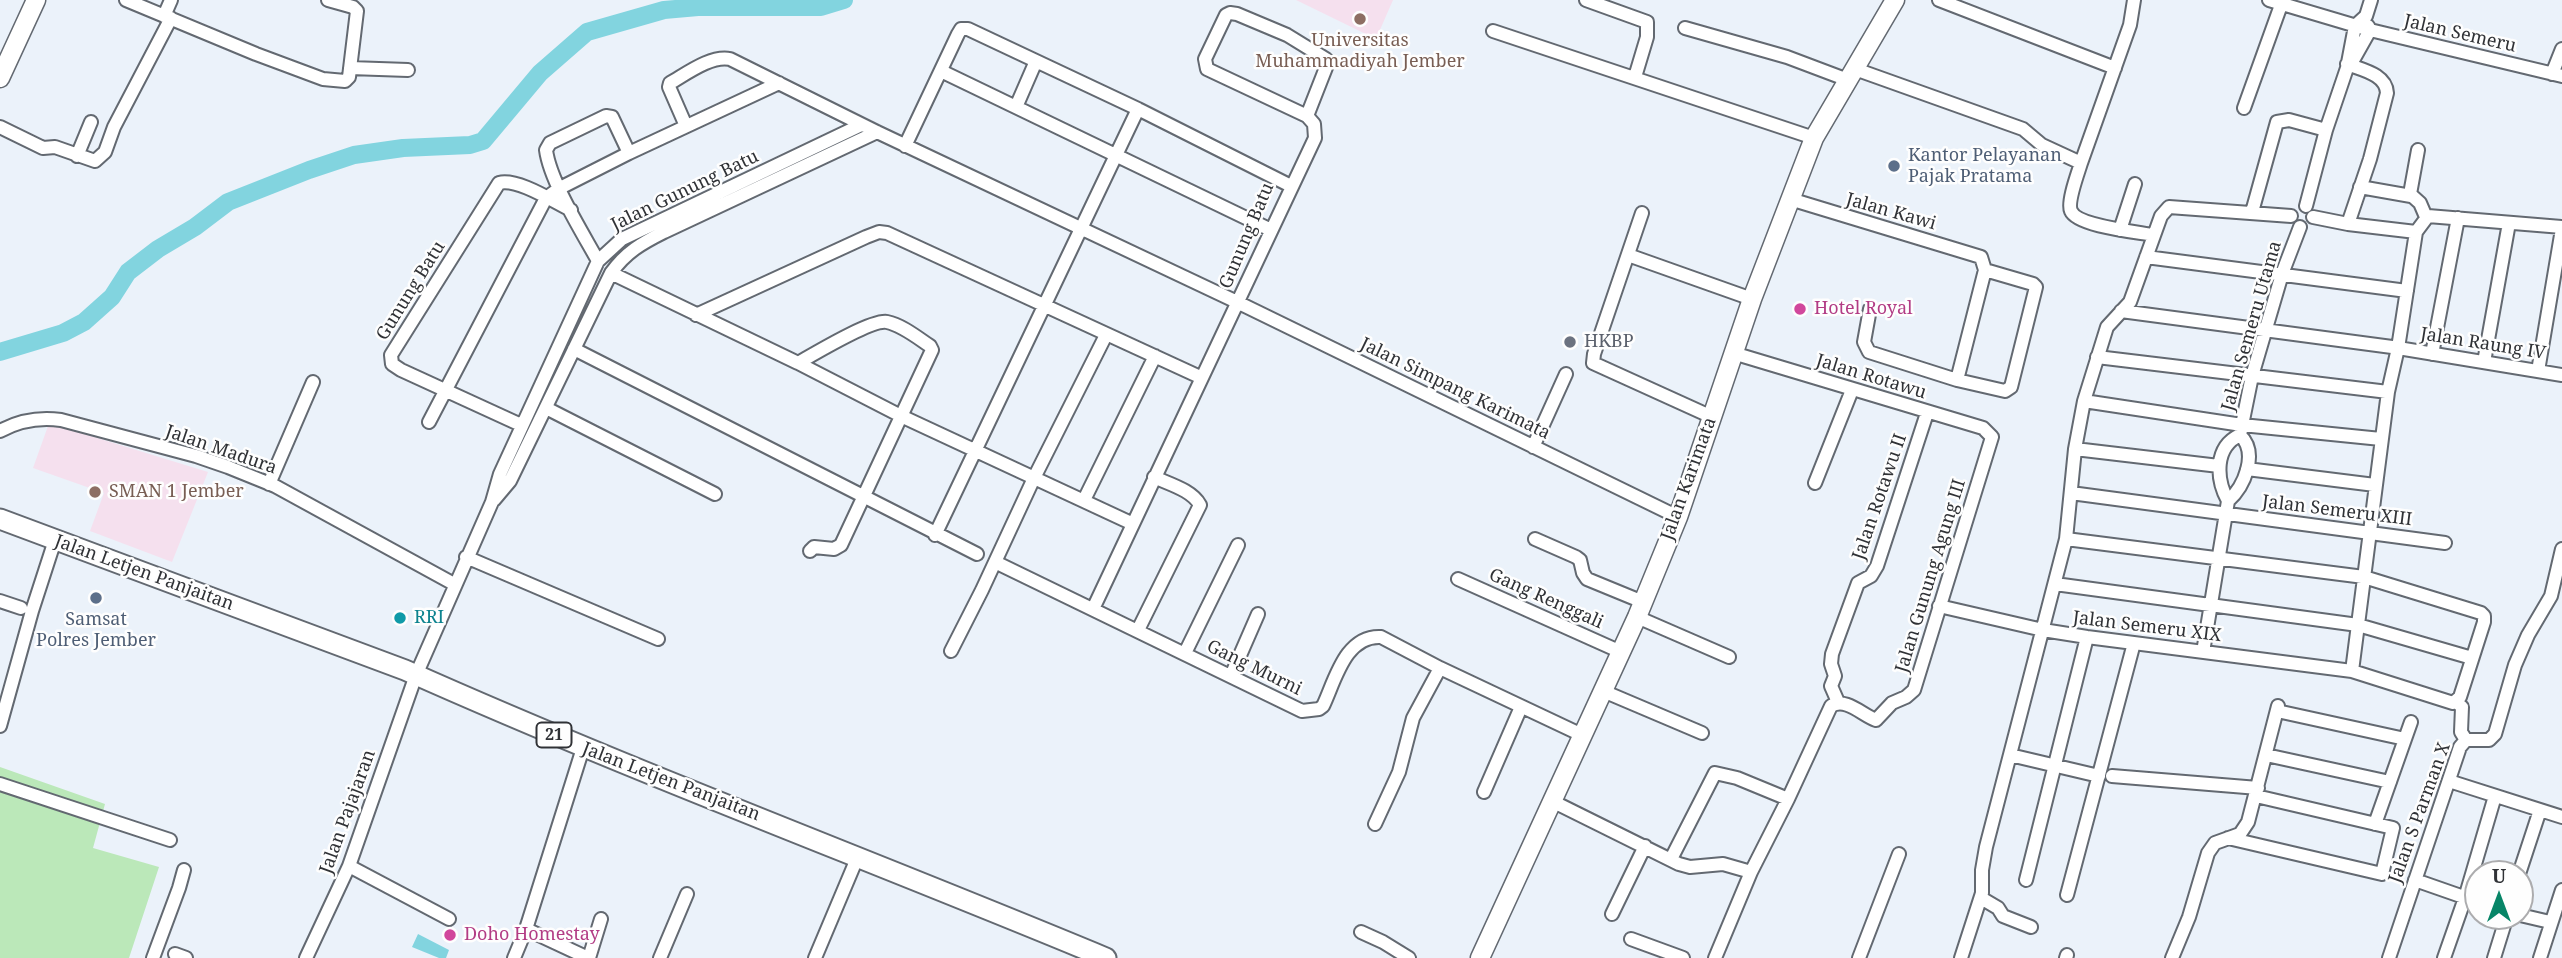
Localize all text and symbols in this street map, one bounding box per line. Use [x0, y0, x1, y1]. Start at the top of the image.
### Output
marker: Universitas Muhammadiyah Jember [1352, 11, 1368, 27]
street label: Jalan Semeru [2402, 11, 2518, 57]
place label: Universitas Muhammadiyah Jember [1255, 30, 1465, 72]
place label: Kantor Pelayanan Pajak Pratama [1908, 145, 2062, 188]
street label: Jalan Gunung Batu [608, 146, 762, 236]
marker: Kantor Pelayanan Pajak Pratama [1886, 158, 1902, 174]
street label: Gunung Batu [1215, 180, 1279, 292]
street label: Jalan Kawi [1844, 189, 1938, 235]
street label: Gunung Batu [372, 237, 450, 345]
street label: Jalan Semeru Utama [2217, 239, 2287, 413]
place label: Hotel Royal [1814, 298, 1913, 320]
marker: Hotel Royal [1792, 301, 1808, 317]
street label: Jalan Raung IV [2419, 323, 2547, 365]
place label: HKBP [1584, 331, 1634, 353]
street label: Jalan Simpang Karimata [1356, 334, 1554, 444]
marker: HKBP [1562, 334, 1578, 350]
street label: Jalan Rotawu [1813, 350, 1929, 404]
street label: Jalan Karimata [1657, 415, 1721, 543]
street label: Jalan Madura [162, 421, 280, 479]
street label: Jalan Rotawu II [1848, 431, 1912, 563]
street label: Jalan Gunung Agung III [1891, 477, 1971, 675]
place label: SMAN 1 Jember [109, 481, 244, 503]
marker: SMAN 1 Jember [87, 484, 103, 500]
street label: Jalan Semeru XIII [2261, 491, 2413, 531]
street label: Jalan Letjen Panjaitan [51, 531, 237, 615]
street label: Gang Renggali [1485, 564, 1607, 634]
marker: Samsat Polres Jember [88, 590, 104, 606]
place label: RRI [414, 607, 444, 629]
street label: Jalan Semeru XIX [2071, 607, 2223, 647]
place label: Samsat Polres Jember [36, 609, 156, 652]
marker: RRI [392, 610, 408, 626]
street label: Gang Murni [1203, 636, 1305, 700]
road number: 21 [536, 722, 572, 748]
street label: Jalan Letjen Panjaitan [579, 738, 763, 826]
street label: Jalan S Parman X [2385, 740, 2455, 886]
street label: Jalan Pajajaran [316, 747, 380, 877]
north arrow [2464, 860, 2534, 930]
text: U [2492, 863, 2506, 889]
place label: Doho Homestay [464, 924, 600, 946]
marker: Doho Homestay [442, 927, 458, 943]

